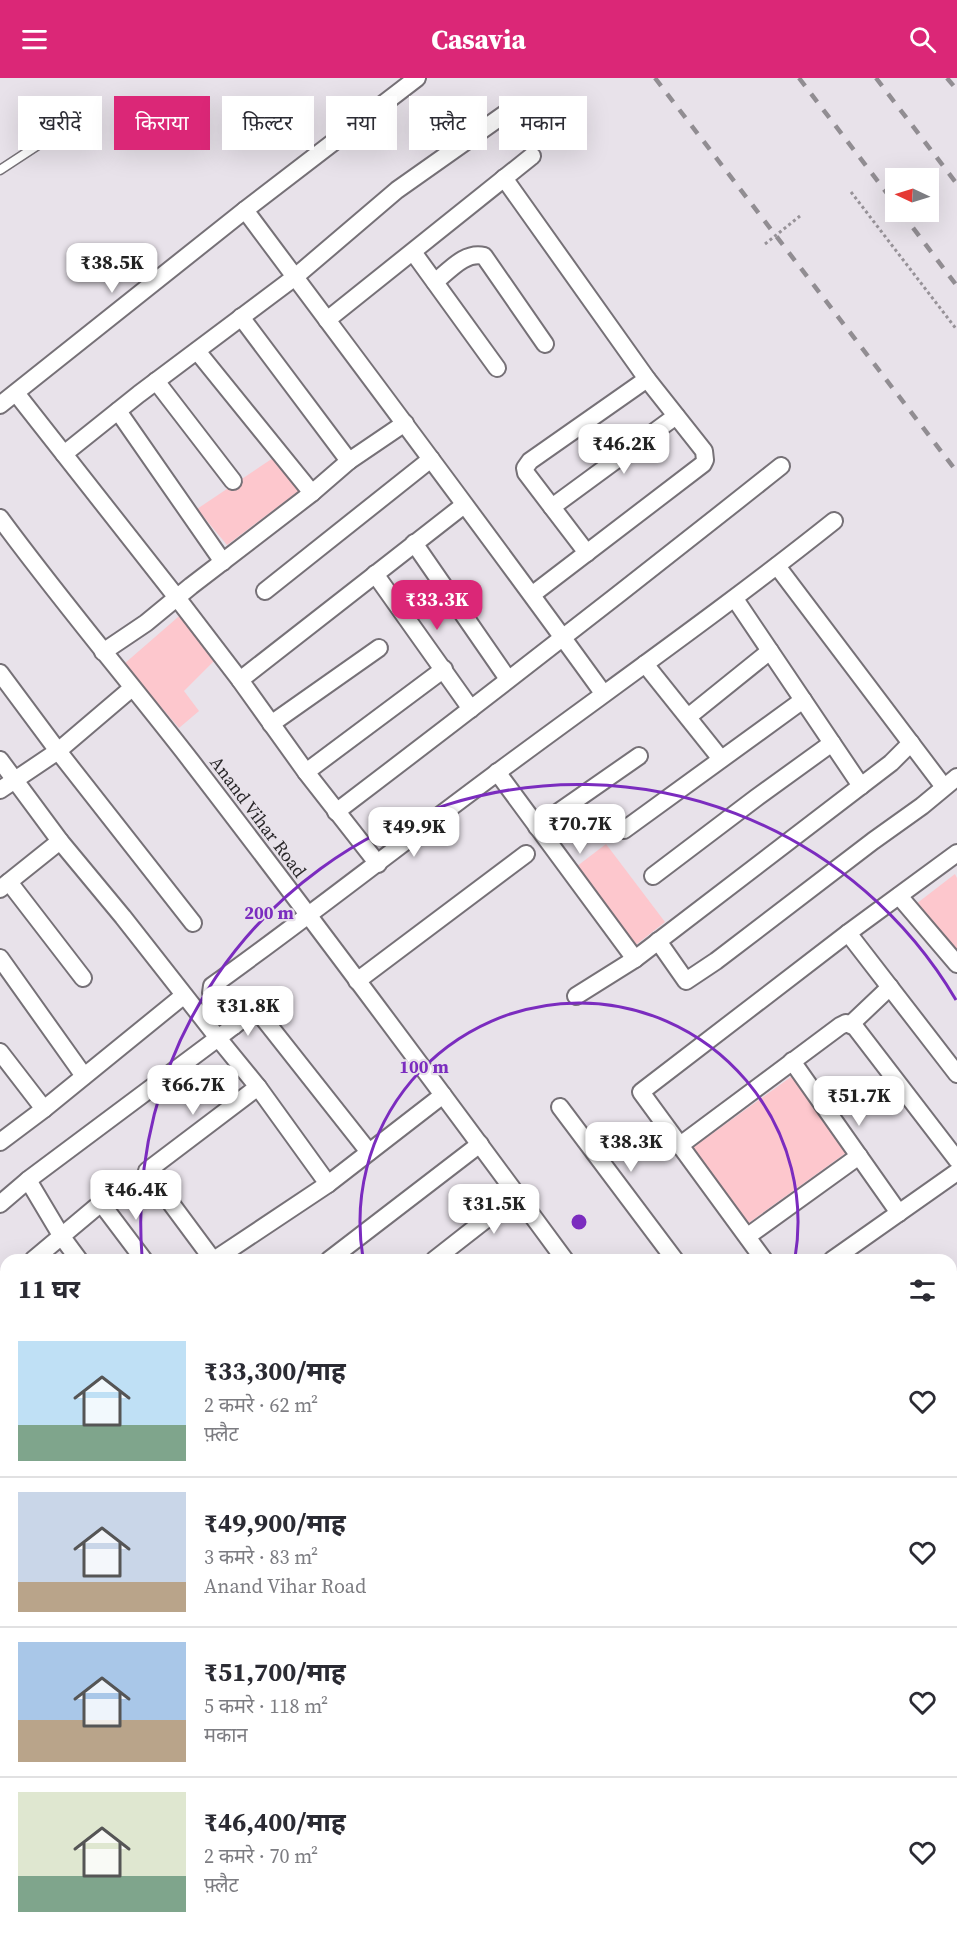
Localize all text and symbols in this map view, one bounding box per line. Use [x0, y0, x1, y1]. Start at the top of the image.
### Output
text: Casavia [431, 21, 526, 58]
icon: menu [18, 23, 51, 56]
icon: search [906, 23, 939, 56]
chip: खरीदें [18, 96, 102, 150]
chip: किराया [114, 96, 210, 150]
chip: फ़िल्टर [222, 96, 314, 150]
chip: नया [326, 96, 397, 150]
chip: फ़्लैट [409, 96, 487, 150]
chip: मकान [499, 96, 587, 150]
north arrow [885, 168, 939, 222]
map controls [885, 168, 939, 222]
pin: ₹38.5K [63, 243, 161, 294]
text: ₹38.5K [80, 248, 144, 276]
pin: ₹46.2K [575, 424, 673, 475]
text: ₹46.2K [592, 429, 656, 457]
pin: ₹33.3K [388, 580, 486, 631]
text: ₹33.3K [405, 585, 469, 613]
street label: Anand Vihar Road [204, 751, 312, 883]
pin: ₹70.7K [531, 804, 629, 855]
pin: ₹49.9K [365, 807, 463, 858]
text: ₹70.7K [548, 809, 612, 837]
text: ₹49.9K [382, 812, 446, 840]
text: 200 m [244, 900, 294, 925]
pin: ₹31.8K [199, 986, 297, 1037]
text: ₹31.8K [216, 991, 280, 1019]
text: 100 m [399, 1054, 449, 1079]
pin: ₹66.7K [144, 1065, 242, 1116]
text: ₹66.7K [161, 1070, 225, 1098]
pin: ₹51.7K [810, 1076, 908, 1127]
text: ₹51.7K [827, 1081, 891, 1109]
pin: ₹38.3K [582, 1122, 680, 1173]
text: ₹38.3K [599, 1127, 663, 1155]
pin: ₹46.4K [87, 1170, 185, 1221]
text: ₹46.4K [104, 1175, 168, 1203]
pin: ₹31.5K [445, 1184, 543, 1235]
text: ₹31.5K [462, 1189, 526, 1217]
centre of rings [569, 1212, 589, 1232]
text: 11 घर [18, 1271, 80, 1307]
icon: filters [906, 1274, 939, 1307]
text: ₹33,300/माह [204, 1353, 346, 1389]
icon: home [66, 1365, 138, 1437]
icon: heart [906, 1385, 939, 1418]
text: 2 कमरे · 62 m² [204, 1391, 318, 1419]
text: फ़्लैट [204, 1420, 239, 1448]
text: ₹49,900/माह [204, 1505, 346, 1541]
icon: home [66, 1516, 138, 1588]
icon: heart [906, 1536, 939, 1569]
text: 3 कमरे · 83 m² [204, 1543, 318, 1571]
text: Anand Vihar Road [204, 1572, 366, 1600]
text: ₹51,700/माह [204, 1654, 346, 1690]
icon: home [66, 1666, 138, 1738]
icon: heart [906, 1686, 939, 1719]
text: 5 कमरे · 118 m² [204, 1692, 328, 1720]
text: मकान [204, 1721, 248, 1749]
text: ₹46,400/माह [204, 1804, 346, 1840]
icon: home [66, 1816, 138, 1888]
icon: heart [906, 1836, 939, 1869]
text: 2 कमरे · 70 m² [204, 1842, 318, 1870]
text: फ़्लैट [204, 1871, 239, 1899]

